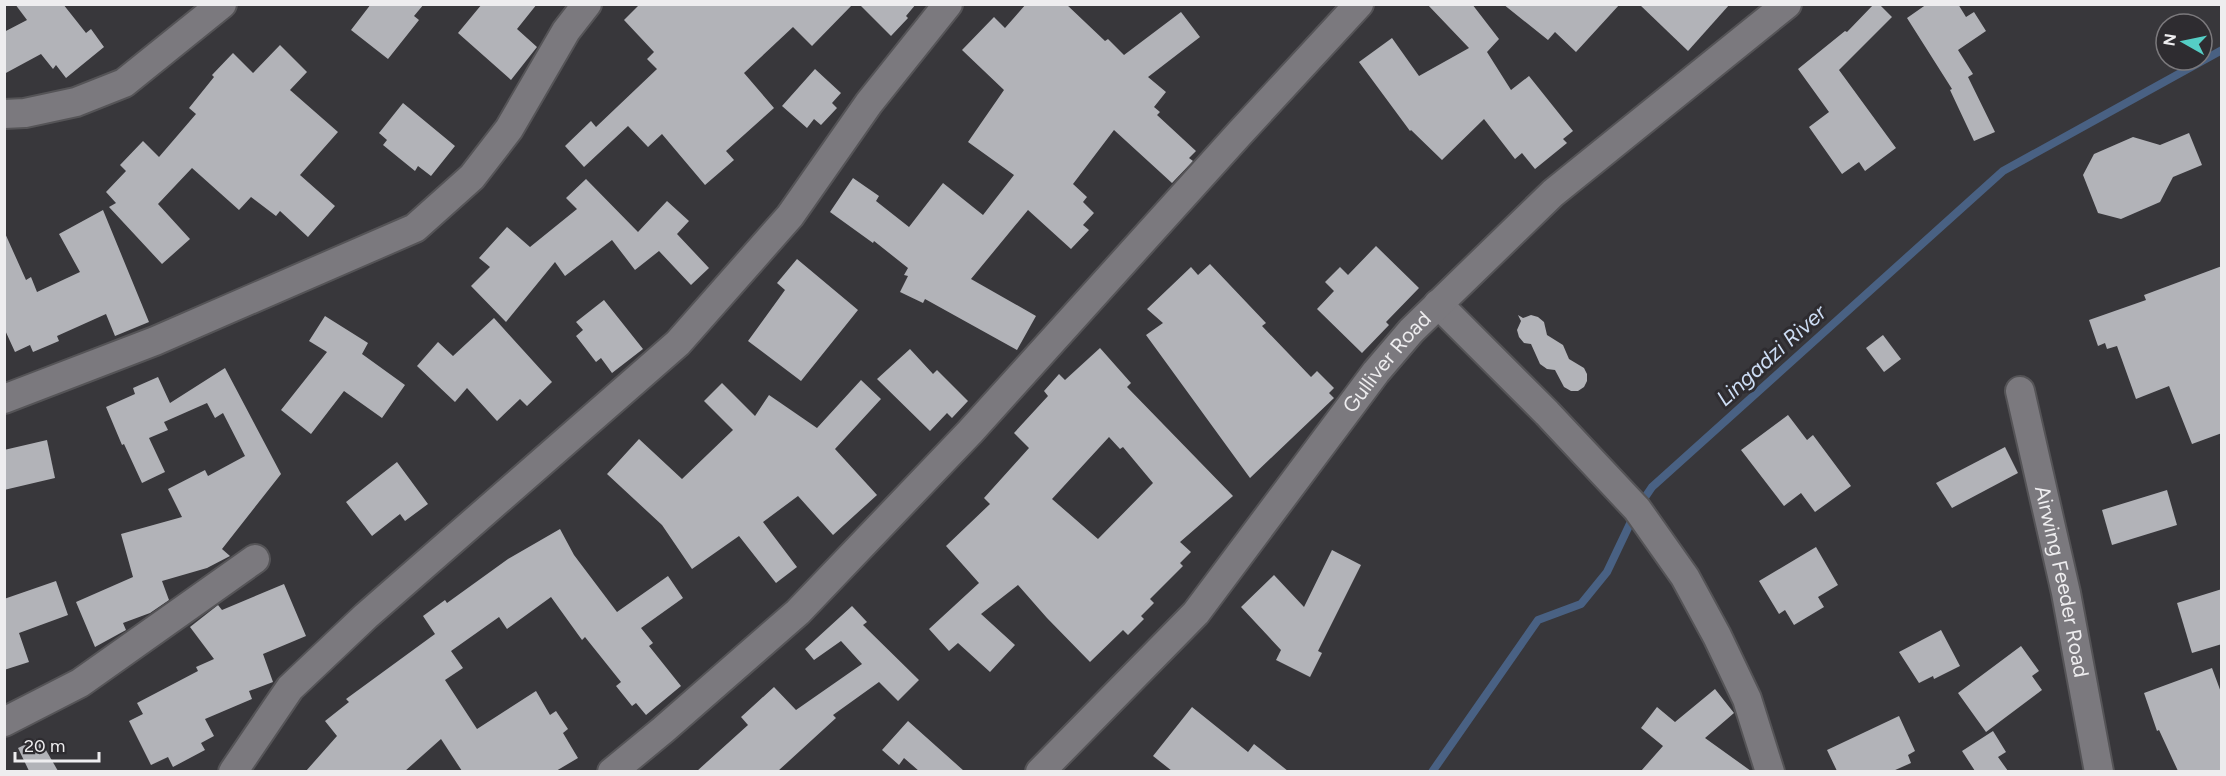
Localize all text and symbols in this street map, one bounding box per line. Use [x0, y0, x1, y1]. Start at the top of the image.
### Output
north arrow [2154, 12, 2214, 72]
text: N [2159, 32, 2180, 47]
water label: Lingadzi River [1711, 298, 1833, 412]
street label: Gulliver Road [1337, 306, 1436, 418]
street label: Airwing Feeder Road [2030, 483, 2094, 679]
scale bar [15, 725, 99, 763]
text: 20 m [24, 735, 65, 757]

